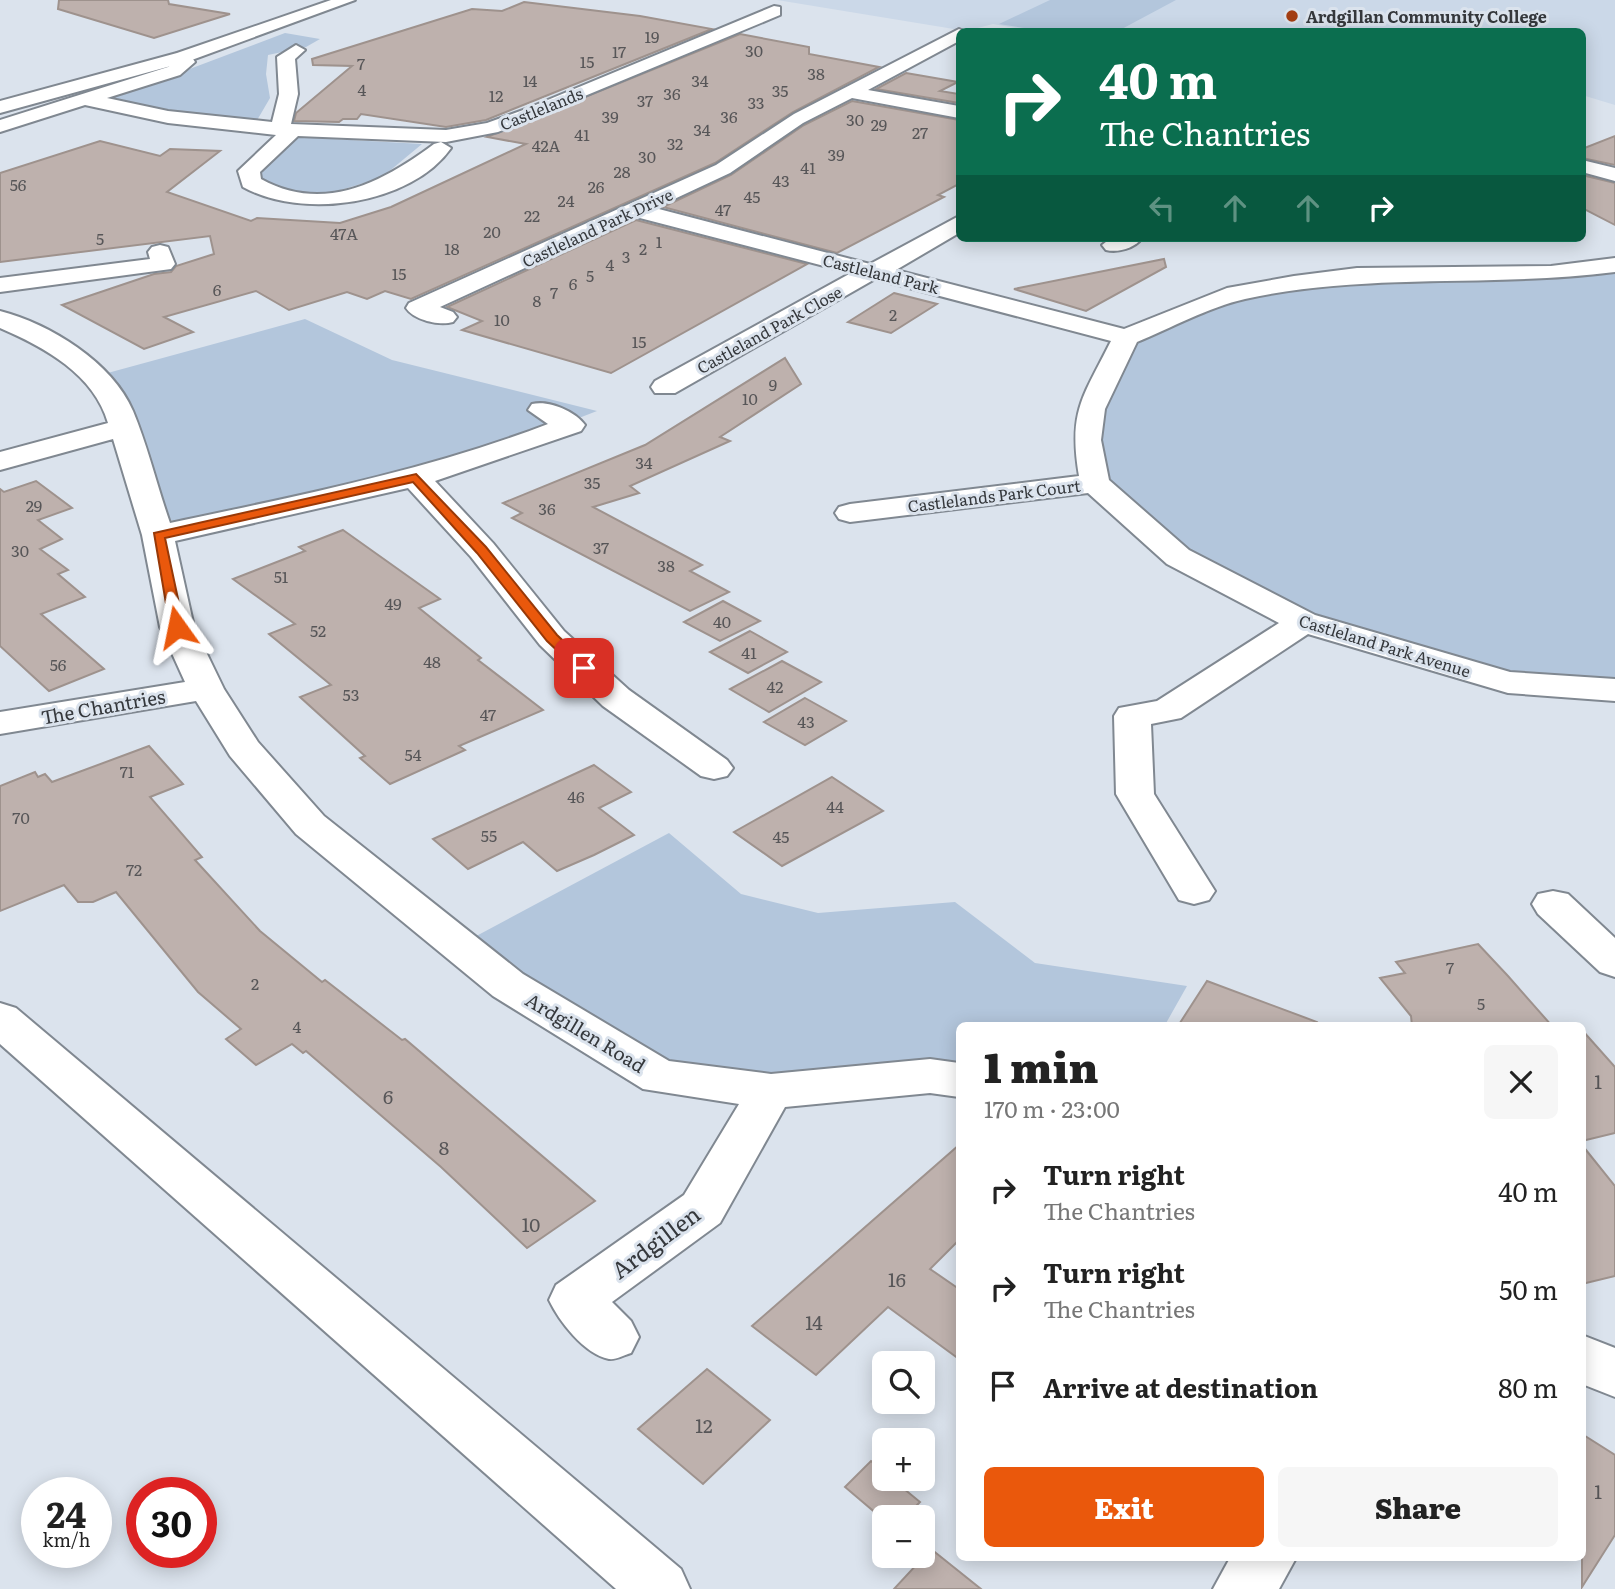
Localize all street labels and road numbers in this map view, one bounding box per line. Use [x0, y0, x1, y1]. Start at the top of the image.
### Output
street label: Castlelands [496, 80, 586, 136]
street label: Castleland Park Drive [518, 181, 676, 273]
street label: Castleland Park [821, 247, 942, 299]
street label: Castleland Park Close [692, 279, 846, 379]
street label: Castlelands Park Court [906, 472, 1082, 517]
street label: Castleland Park Avenue [1296, 607, 1474, 683]
street label: The Chantries [39, 681, 168, 731]
street label: Ardgillen Road [521, 985, 652, 1079]
street label: Ardgillen [603, 1196, 707, 1286]

